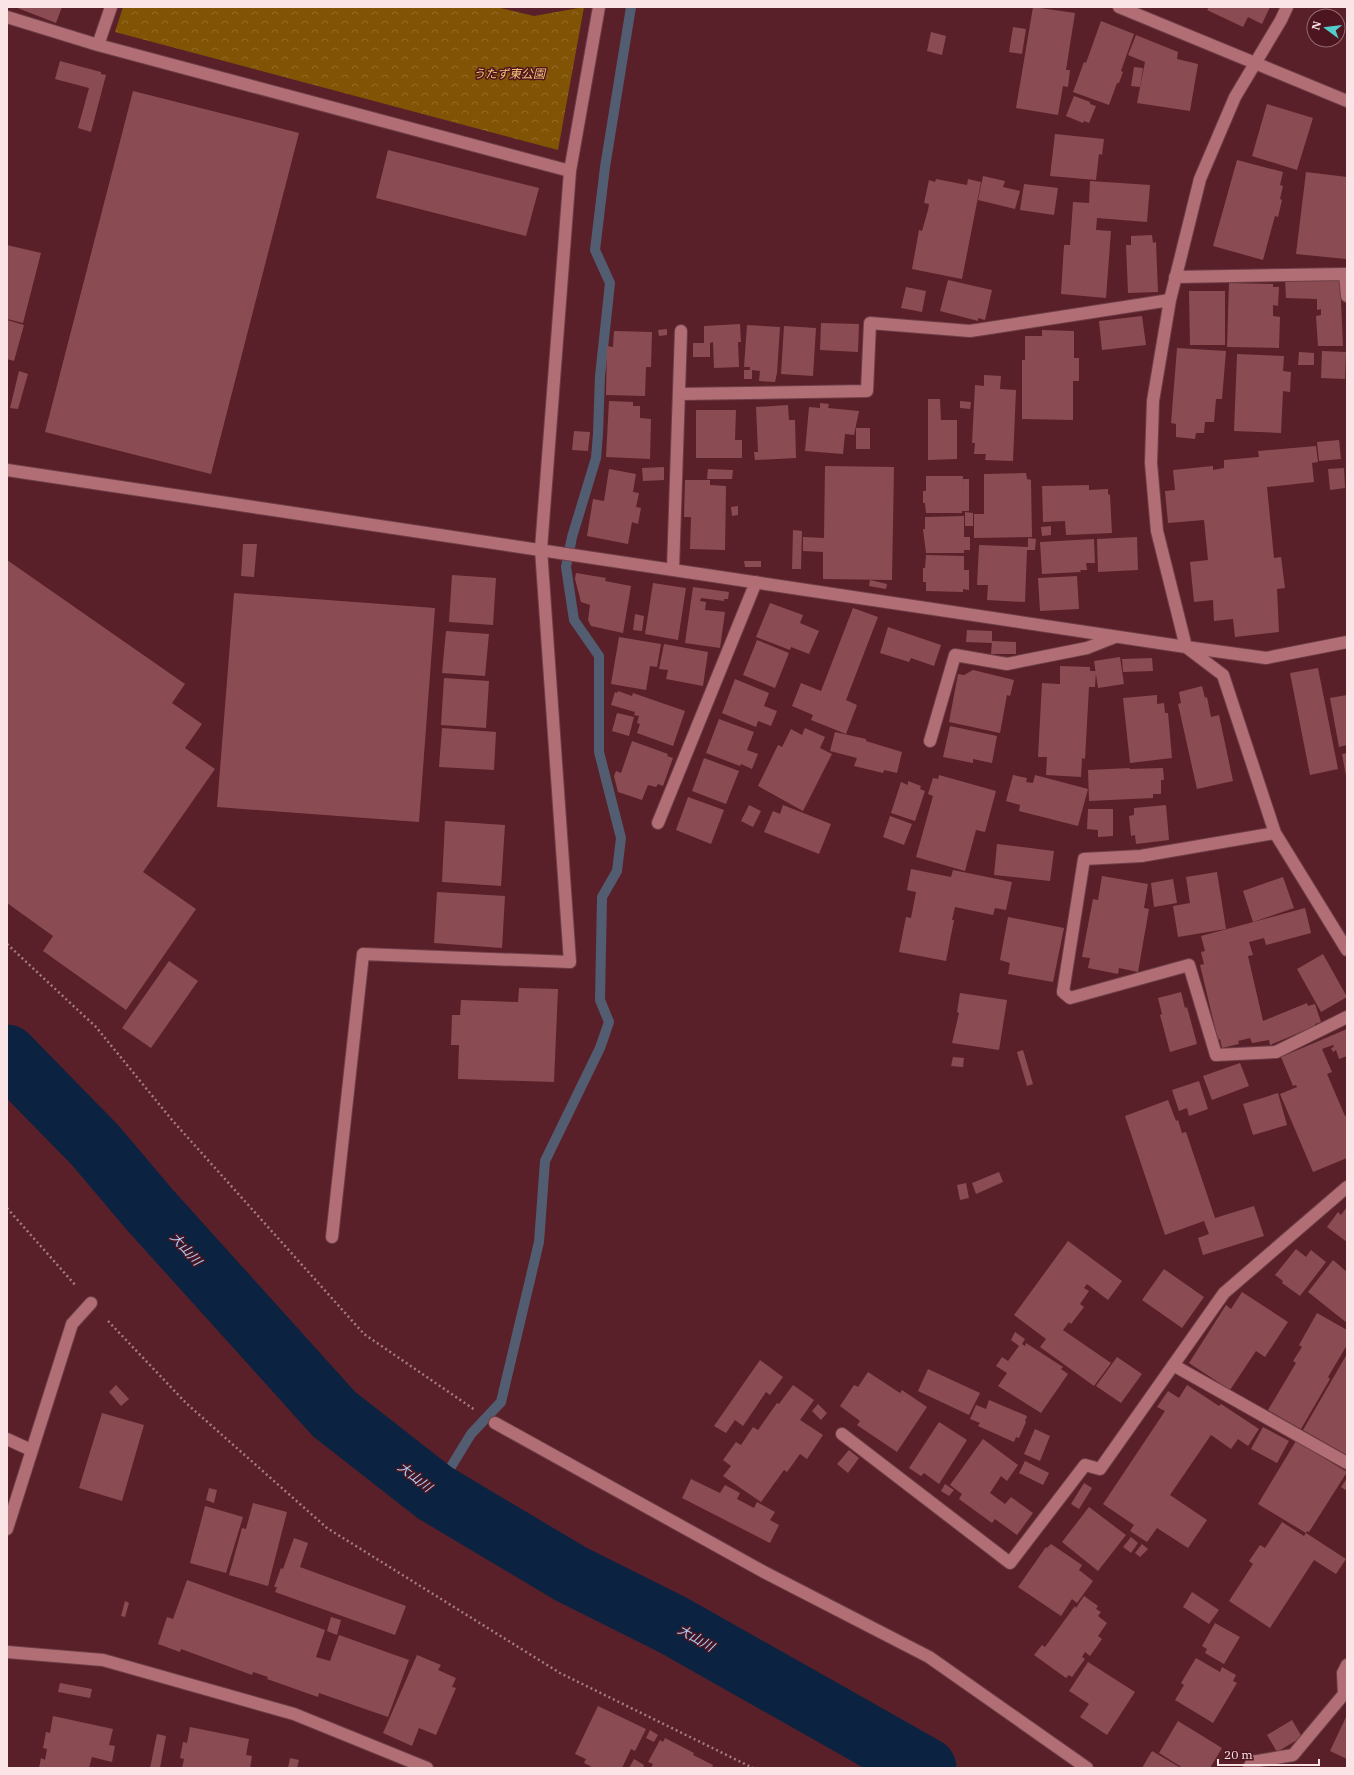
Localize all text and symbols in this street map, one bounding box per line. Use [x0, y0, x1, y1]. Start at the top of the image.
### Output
north arrow [1306, 8, 1346, 48]
text: N [1308, 19, 1324, 31]
park label: うたず東公園 [473, 66, 547, 81]
water label: 大山川 [167, 1229, 207, 1271]
water label: 大山川 [394, 1458, 437, 1497]
water label: 大山川 [675, 1621, 719, 1656]
scale bar [1218, 1741, 1319, 1767]
text: 20 m [1224, 1747, 1253, 1762]

